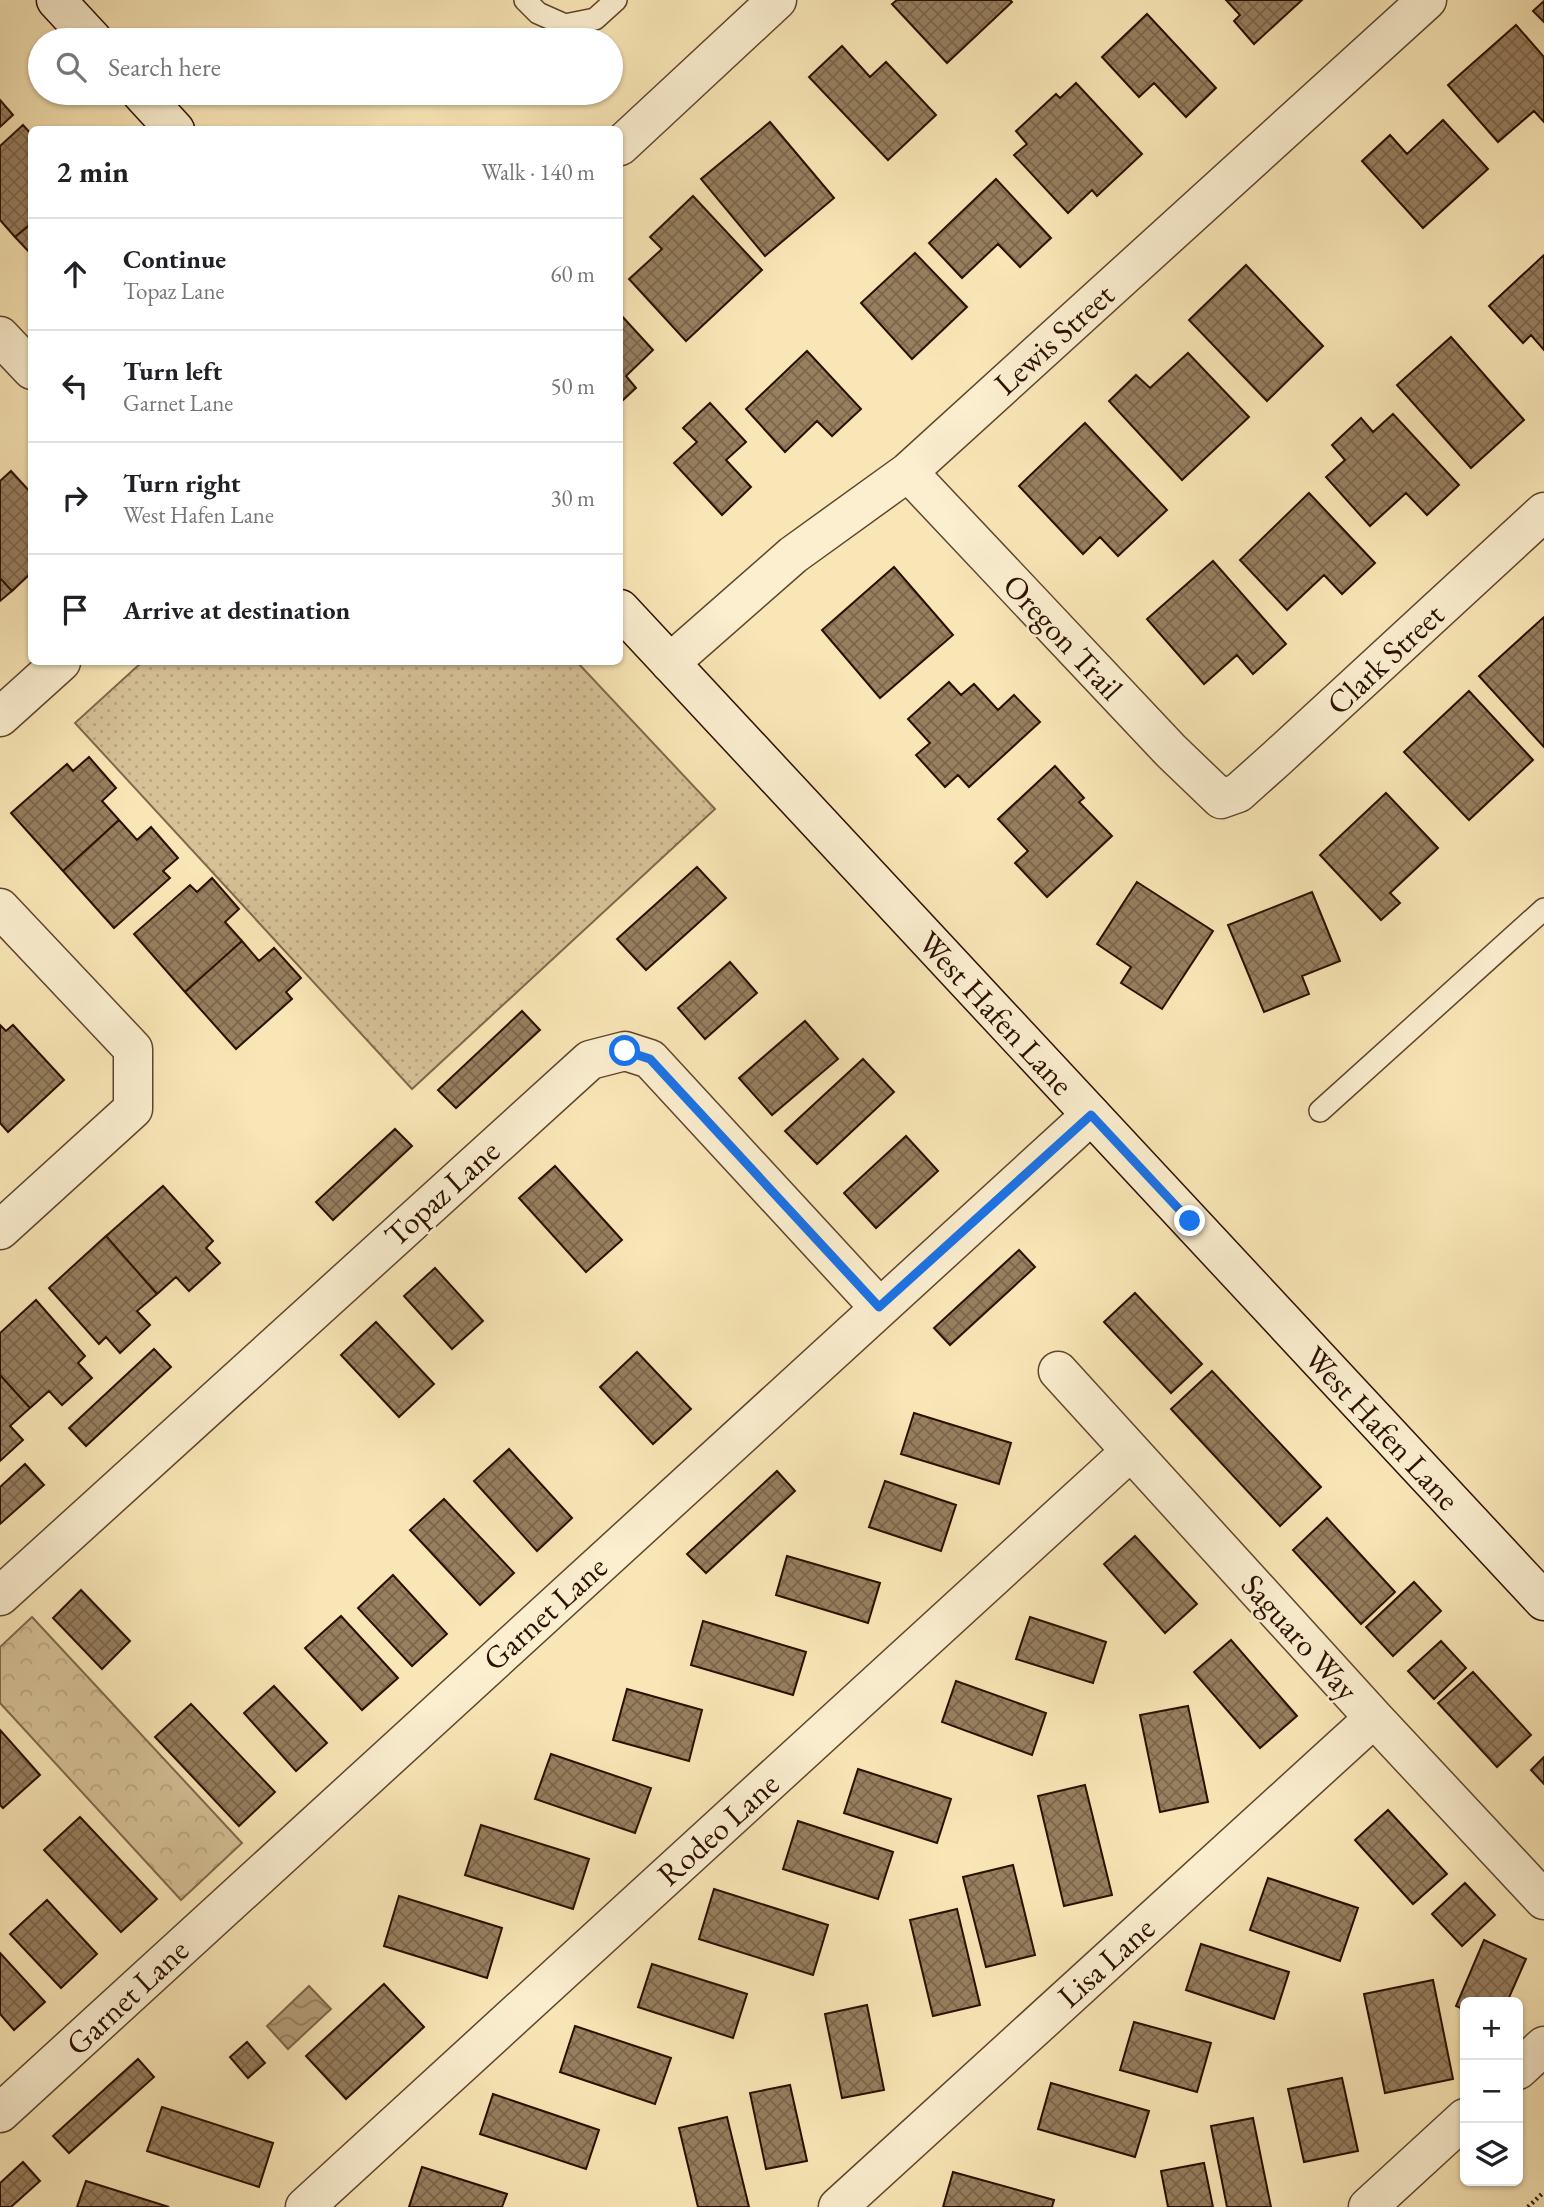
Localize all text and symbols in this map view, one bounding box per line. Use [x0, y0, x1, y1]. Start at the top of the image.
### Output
search box [28, 28, 623, 105]
icon: search [52, 48, 90, 86]
text: Search here [108, 50, 221, 84]
text: 2 min [56, 152, 129, 191]
text: Walk · 140 m [481, 157, 595, 187]
text: Continue [123, 242, 226, 276]
icon: ahead [56, 255, 94, 293]
text: 60 m [550, 259, 595, 289]
street label: Lewis Street [985, 274, 1123, 404]
text: Topaz Lane [123, 276, 225, 306]
text: Turn left [123, 354, 222, 388]
icon: left [56, 367, 94, 405]
text: 50 m [550, 371, 595, 401]
text: Garnet Lane [123, 388, 233, 418]
text: Turn right [123, 466, 241, 500]
icon: right [56, 479, 94, 517]
text: 30 m [550, 483, 595, 513]
text: West Hafen Lane [123, 500, 274, 530]
street label: Oregon Trail [994, 565, 1132, 709]
icon: arrive [56, 591, 94, 629]
text: Arrive at destination [123, 593, 350, 627]
street label: Clark Street [1317, 594, 1453, 724]
street label: West Hafen Lane [909, 922, 1083, 1104]
route start [609, 1035, 640, 1066]
street label: Topaz Lane [375, 1130, 509, 1256]
route end [1174, 1205, 1205, 1236]
street label: West Hafen Lane [1295, 1337, 1469, 1519]
street label: Garnet Lane [474, 1546, 616, 1680]
street label: Saguaro Way [1232, 1565, 1369, 1710]
street label: Rodeo Lane [648, 1763, 788, 1895]
street label: Lisa Lane [1049, 1907, 1163, 2017]
street label: Garnet Lane [57, 1929, 197, 2065]
map controls [1460, 1997, 1523, 2186]
button: + [1460, 1997, 1523, 2060]
button: − [1460, 2060, 1523, 2123]
button: layers [1460, 2123, 1523, 2186]

